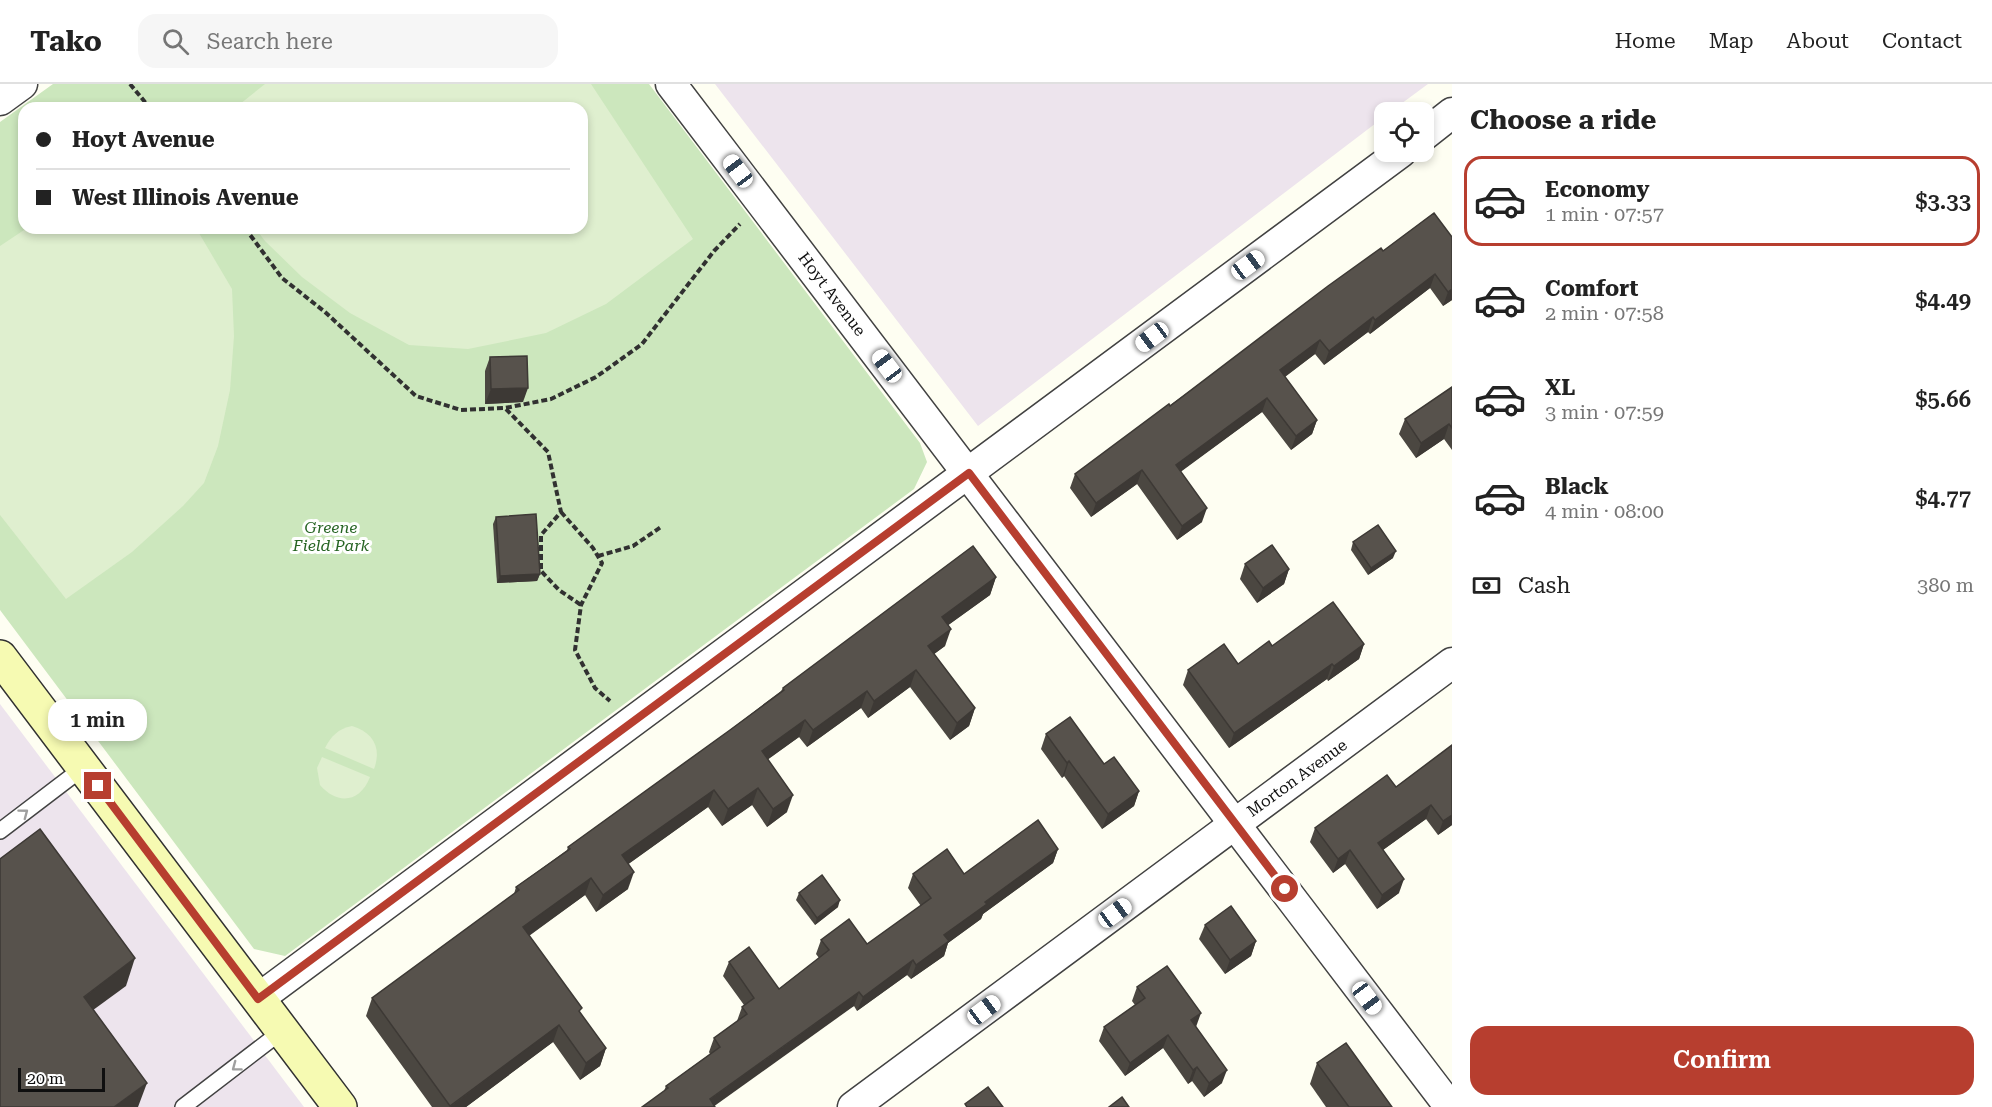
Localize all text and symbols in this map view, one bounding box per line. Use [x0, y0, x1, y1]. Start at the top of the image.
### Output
search box [138, 14, 558, 68]
text: Tako [30, 25, 102, 58]
icon: search [159, 25, 192, 58]
text: Search here [207, 29, 333, 54]
text: Home [1615, 29, 1676, 53]
text: Map [1709, 29, 1754, 53]
text: About [1787, 29, 1849, 53]
text: Contact [1882, 29, 1962, 53]
map controls [1374, 102, 1434, 162]
button: locate [1374, 102, 1434, 162]
text: Choose a ride [1470, 104, 1656, 136]
text: Hoyt Avenue [72, 127, 215, 152]
car [720, 151, 756, 191]
icon: car [1473, 174, 1527, 228]
text: Economy [1545, 177, 1649, 202]
text: West Illinois Avenue [72, 185, 299, 210]
text: $3.33 [1915, 189, 1971, 214]
text: 1 min · 07:57 [1545, 202, 1664, 226]
car [1228, 247, 1268, 283]
street label: Hoyt Avenue [794, 248, 870, 340]
icon: car [1473, 273, 1527, 327]
text: Comfort [1545, 276, 1638, 301]
text: $4.49 [1915, 288, 1971, 313]
text: 2 min · 07:58 [1545, 301, 1664, 325]
car [1132, 319, 1172, 355]
car [869, 346, 905, 386]
icon: car [1473, 372, 1527, 426]
text: XL [1545, 375, 1575, 400]
text: $5.66 [1915, 387, 1971, 412]
text: 3 min · 07:59 [1545, 400, 1664, 424]
icon: car [1473, 471, 1527, 525]
text: Black [1545, 474, 1609, 499]
text: $4.77 [1915, 486, 1971, 511]
text: 4 min · 08:00 [1545, 499, 1664, 523]
park label: Greene Field Park [292, 518, 370, 555]
icon: cash [1470, 569, 1503, 602]
text: Cash [1518, 573, 1570, 598]
text: 380 m [1917, 573, 1974, 597]
callout: 1 min [48, 699, 148, 741]
text: 1 min [70, 708, 125, 732]
street label: Morton Avenue [1243, 735, 1351, 821]
route end [84, 772, 111, 799]
one-way arrow [18, 809, 29, 820]
route start [1271, 875, 1298, 902]
car [1095, 895, 1135, 931]
car [1349, 978, 1385, 1018]
car [964, 992, 1004, 1028]
button: Confirm [1470, 1026, 1974, 1095]
one-way arrow [232, 1059, 243, 1070]
scale bar [18, 1065, 105, 1092]
text: 20 m [27, 1069, 64, 1088]

